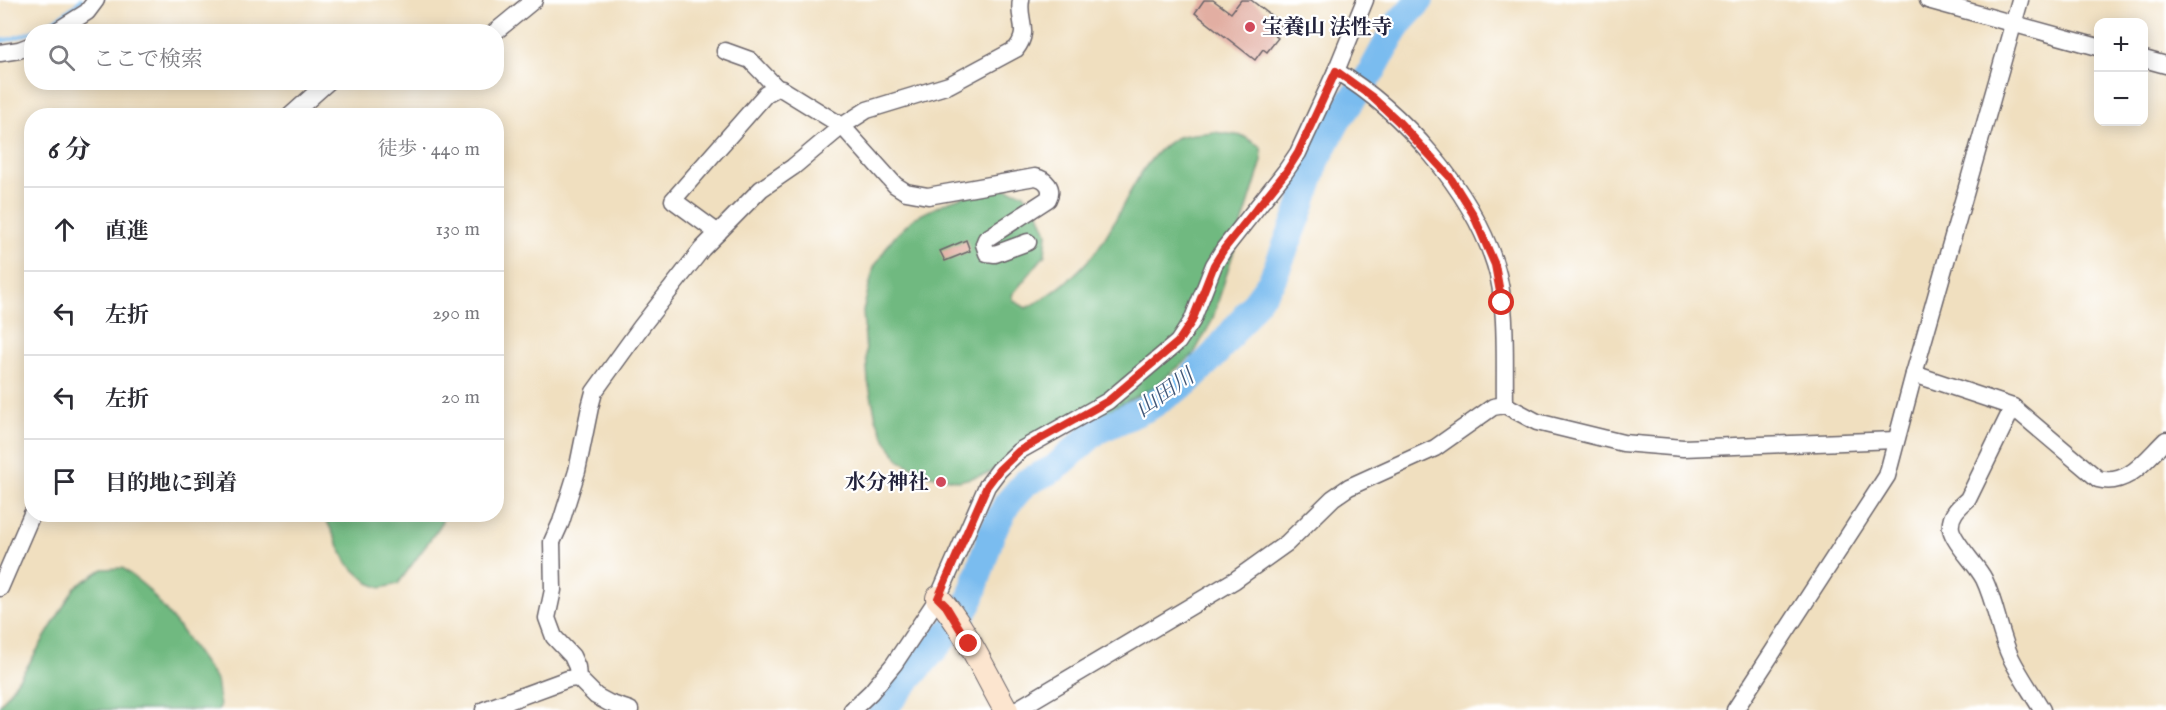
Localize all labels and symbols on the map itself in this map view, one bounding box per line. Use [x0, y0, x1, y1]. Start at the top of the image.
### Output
place label: 宝養山 法性寺 [1262, 15, 1393, 42]
marker: 宝養山 法性寺 [1243, 20, 1257, 34]
route start [1488, 289, 1514, 315]
water label: 山田川 [1130, 362, 1202, 424]
place label: 水分神社 [845, 470, 929, 497]
marker: 水分神社 [934, 475, 948, 489]
route end [955, 630, 981, 656]

